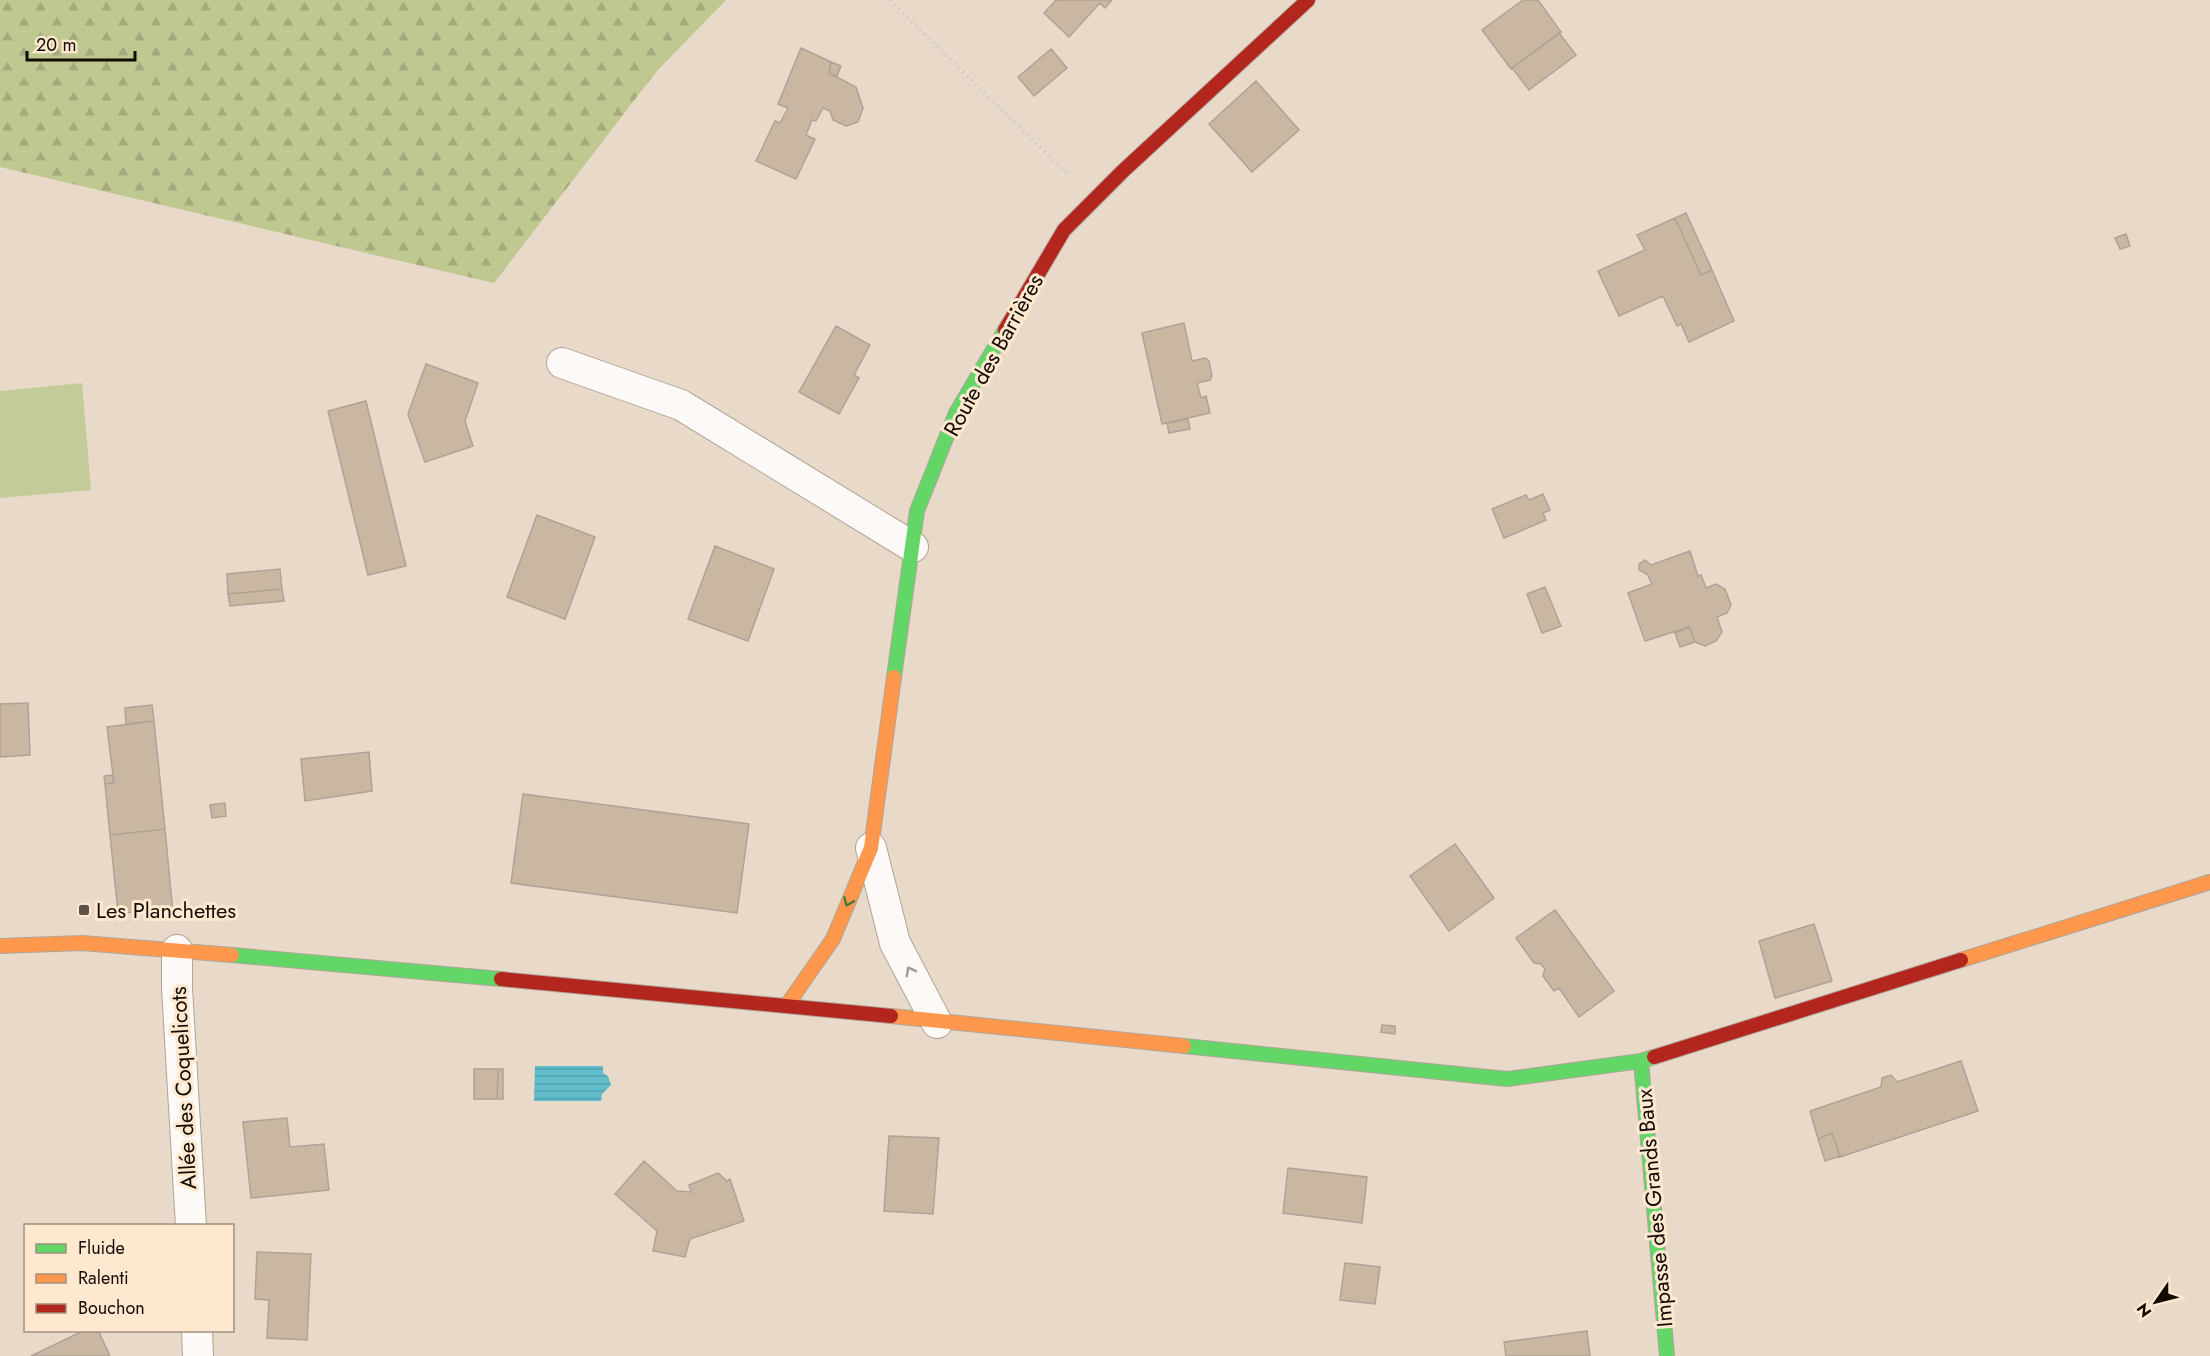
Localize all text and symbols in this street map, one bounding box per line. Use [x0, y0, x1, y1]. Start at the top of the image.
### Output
scale bar [27, 24, 135, 62]
text: 20 m [36, 32, 76, 58]
street label: Route des Barrières [935, 268, 1051, 442]
place label: Les Planchettes [96, 894, 236, 926]
one-way arrow [843, 896, 855, 907]
marker: Les Planchettes [77, 903, 91, 917]
one-way arrow [906, 967, 917, 977]
street label: Allée des Coquelicots [162, 986, 204, 1190]
street label: Impasse des Grands Baux [1628, 1087, 1680, 1328]
legend [24, 1224, 234, 1332]
text: Fluide [78, 1235, 125, 1261]
text: Ralenti [78, 1265, 129, 1291]
north arrow [2126, 1272, 2186, 1332]
text: Bouchon [78, 1295, 145, 1321]
text: N [2131, 1299, 2157, 1322]

